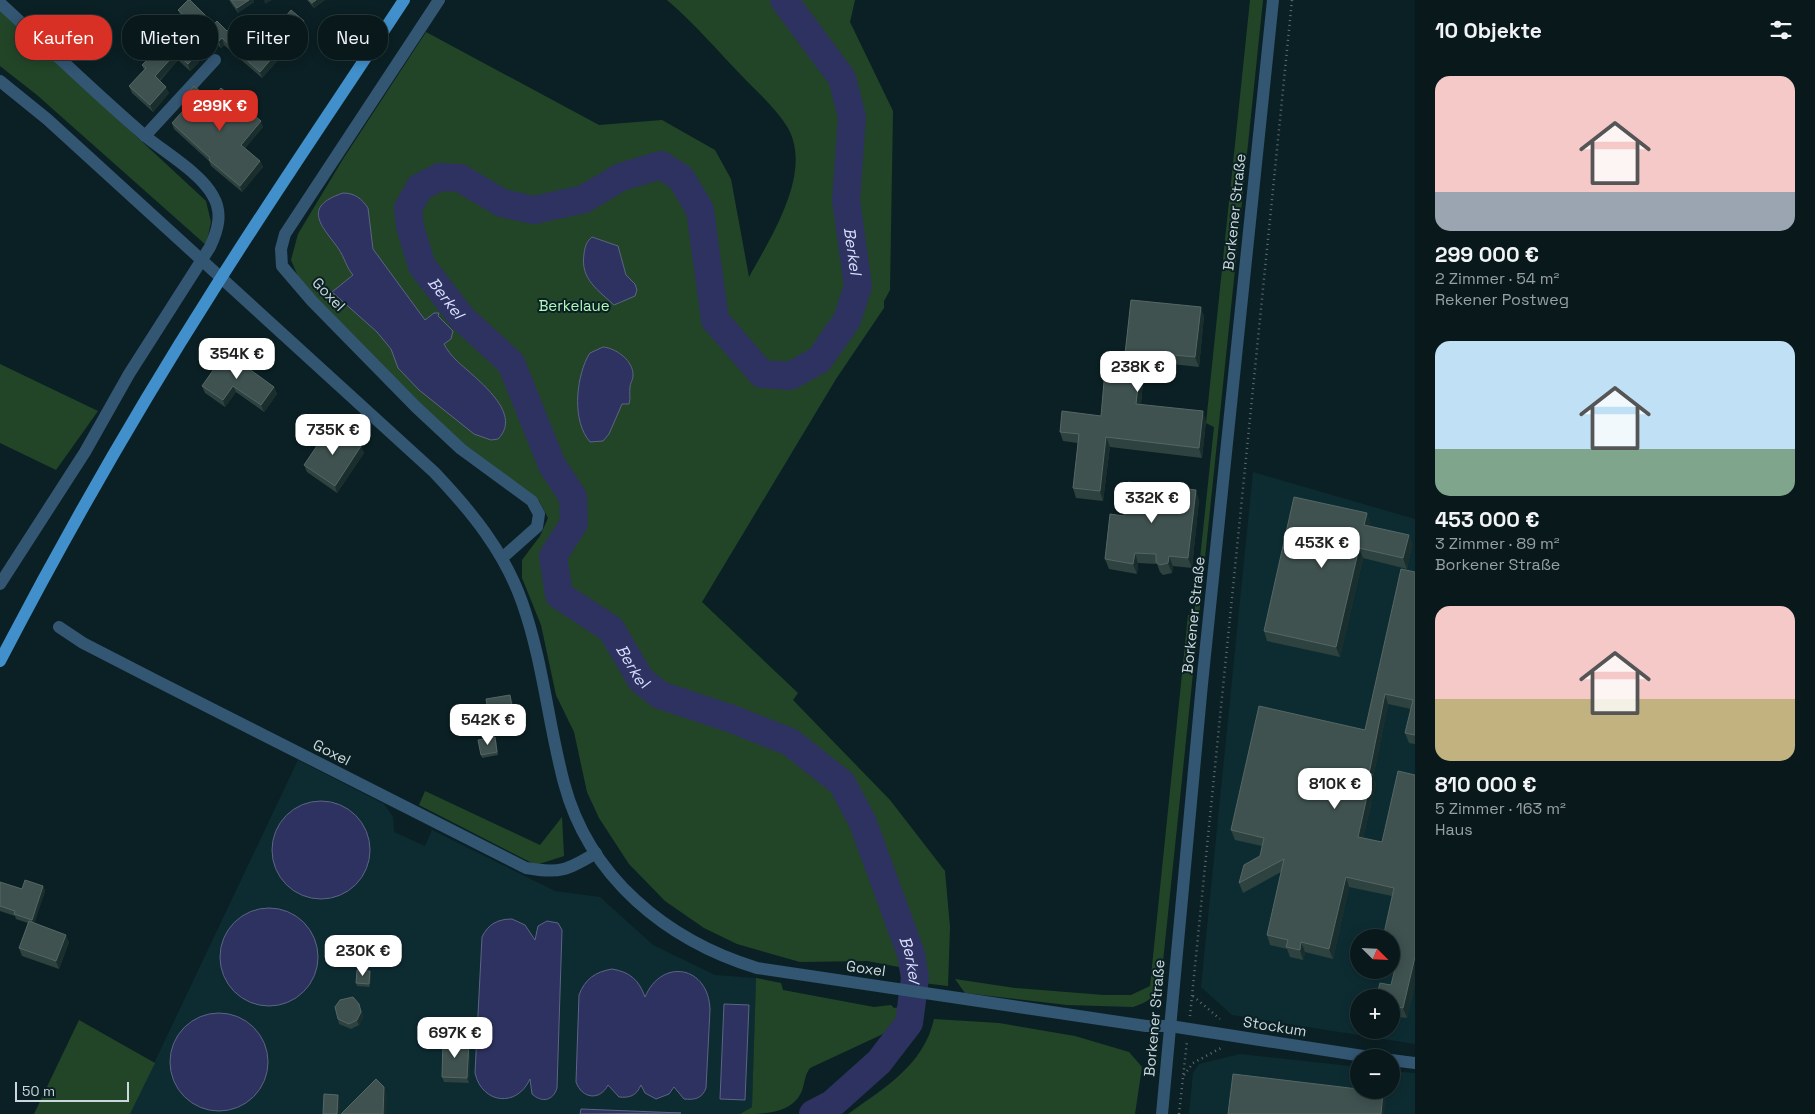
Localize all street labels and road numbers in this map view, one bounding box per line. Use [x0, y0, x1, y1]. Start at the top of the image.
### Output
street label: Borkener Straße [1218, 153, 1250, 271]
street label: Goxel [308, 273, 350, 315]
street label: Borkener Straße [1177, 556, 1209, 674]
street label: Goxel [310, 735, 354, 769]
street label: Goxel [845, 956, 887, 980]
street label: Borkener Straße [1139, 959, 1169, 1077]
street label: Stockum [1242, 1012, 1308, 1040]

